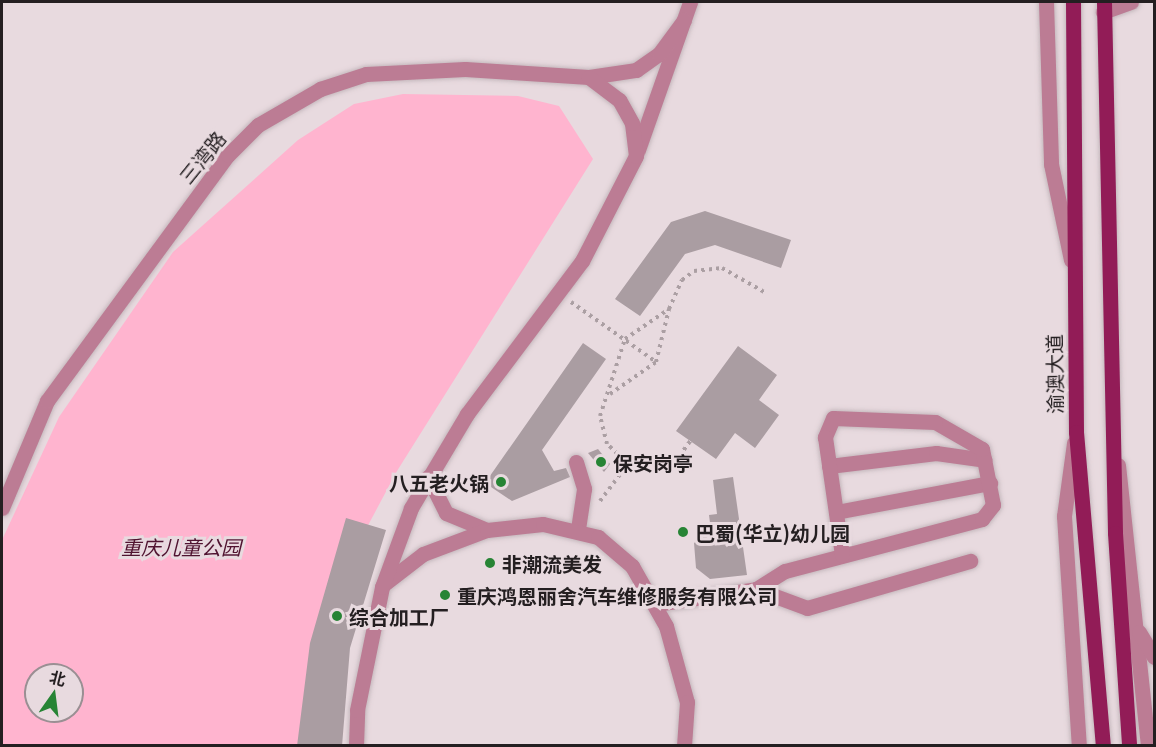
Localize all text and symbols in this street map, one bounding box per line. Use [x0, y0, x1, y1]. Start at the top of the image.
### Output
street label: 三湾路 [174, 126, 230, 188]
street label: 渝澳大道 [1041, 334, 1067, 414]
place label: 保安岗亭 [613, 450, 693, 474]
marker: 保安岗亭 [594, 455, 608, 469]
place label: 八五老火锅 [389, 470, 489, 494]
marker: 八五老火锅 [494, 475, 508, 489]
place label: 巴蜀(华立)幼儿园 [695, 520, 850, 544]
marker: 巴蜀(华立)幼儿园 [676, 525, 690, 539]
park label: 重庆儿童公园 [121, 534, 241, 558]
place label: 非潮流美发 [502, 551, 602, 575]
marker: 非潮流美发 [483, 556, 497, 570]
place label: 重庆鸿恩丽舍汽车维修服务有限公司 [457, 583, 777, 607]
marker: 重庆鸿恩丽舍汽车维修服务有限公司 [438, 588, 452, 602]
place label: 综合加工厂 [349, 604, 449, 628]
marker: 综合加工厂 [330, 609, 344, 623]
north arrow [24, 663, 84, 723]
text: 北 [47, 664, 69, 691]

